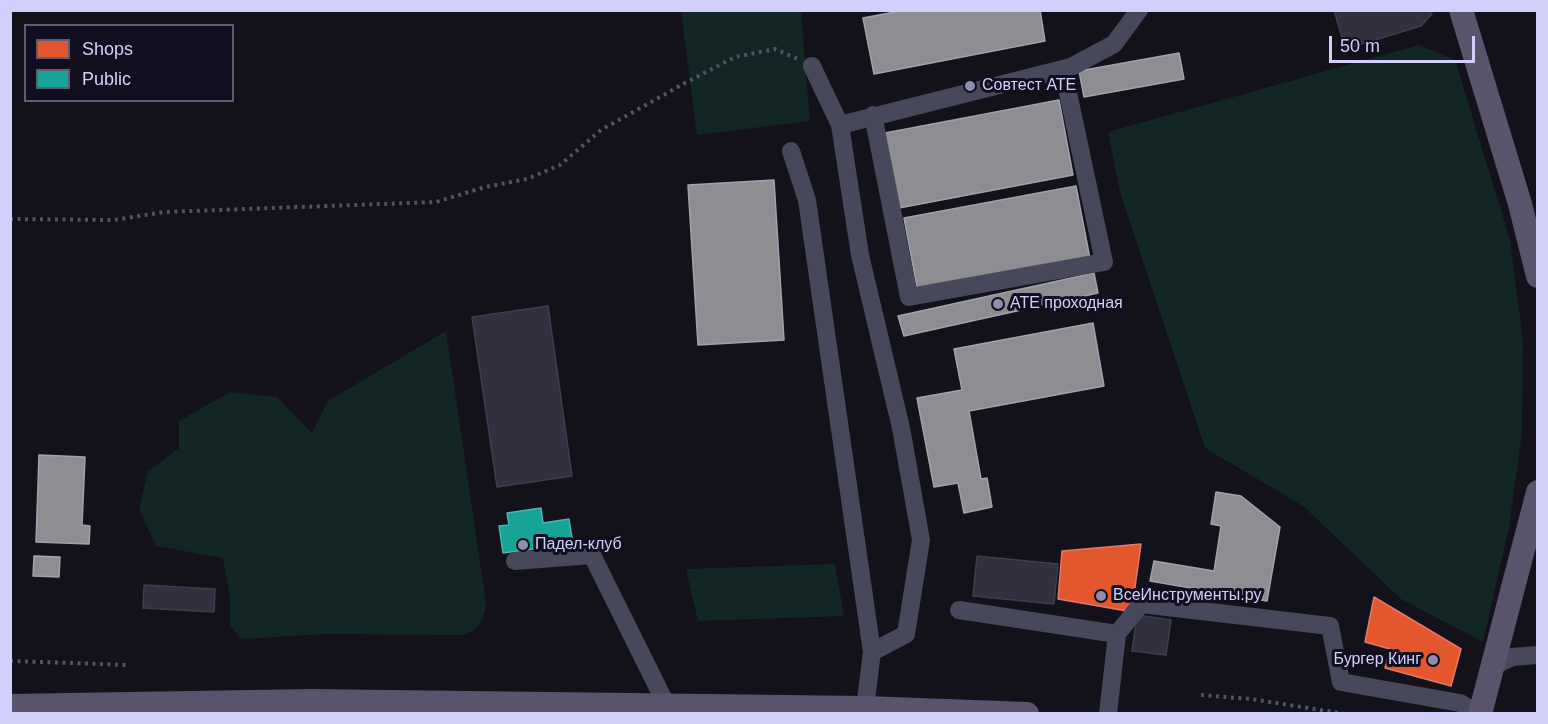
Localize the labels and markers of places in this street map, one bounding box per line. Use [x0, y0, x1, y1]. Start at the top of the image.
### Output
place label: Совтест АТЕ [982, 76, 1076, 96]
marker: Совтест АТЕ [963, 79, 977, 93]
place label: АТЕ проходная [1010, 294, 1123, 314]
marker: АТЕ проходная [991, 297, 1005, 311]
place label: Падел-клуб [535, 535, 622, 555]
marker: Падел-клуб [516, 538, 530, 552]
place label: ВсеИнструменты.ру [1113, 586, 1262, 606]
marker: ВсеИнструменты.ру [1094, 589, 1108, 603]
place label: Бургер Кинг [1333, 650, 1421, 670]
marker: Бургер Кинг [1426, 653, 1440, 667]

